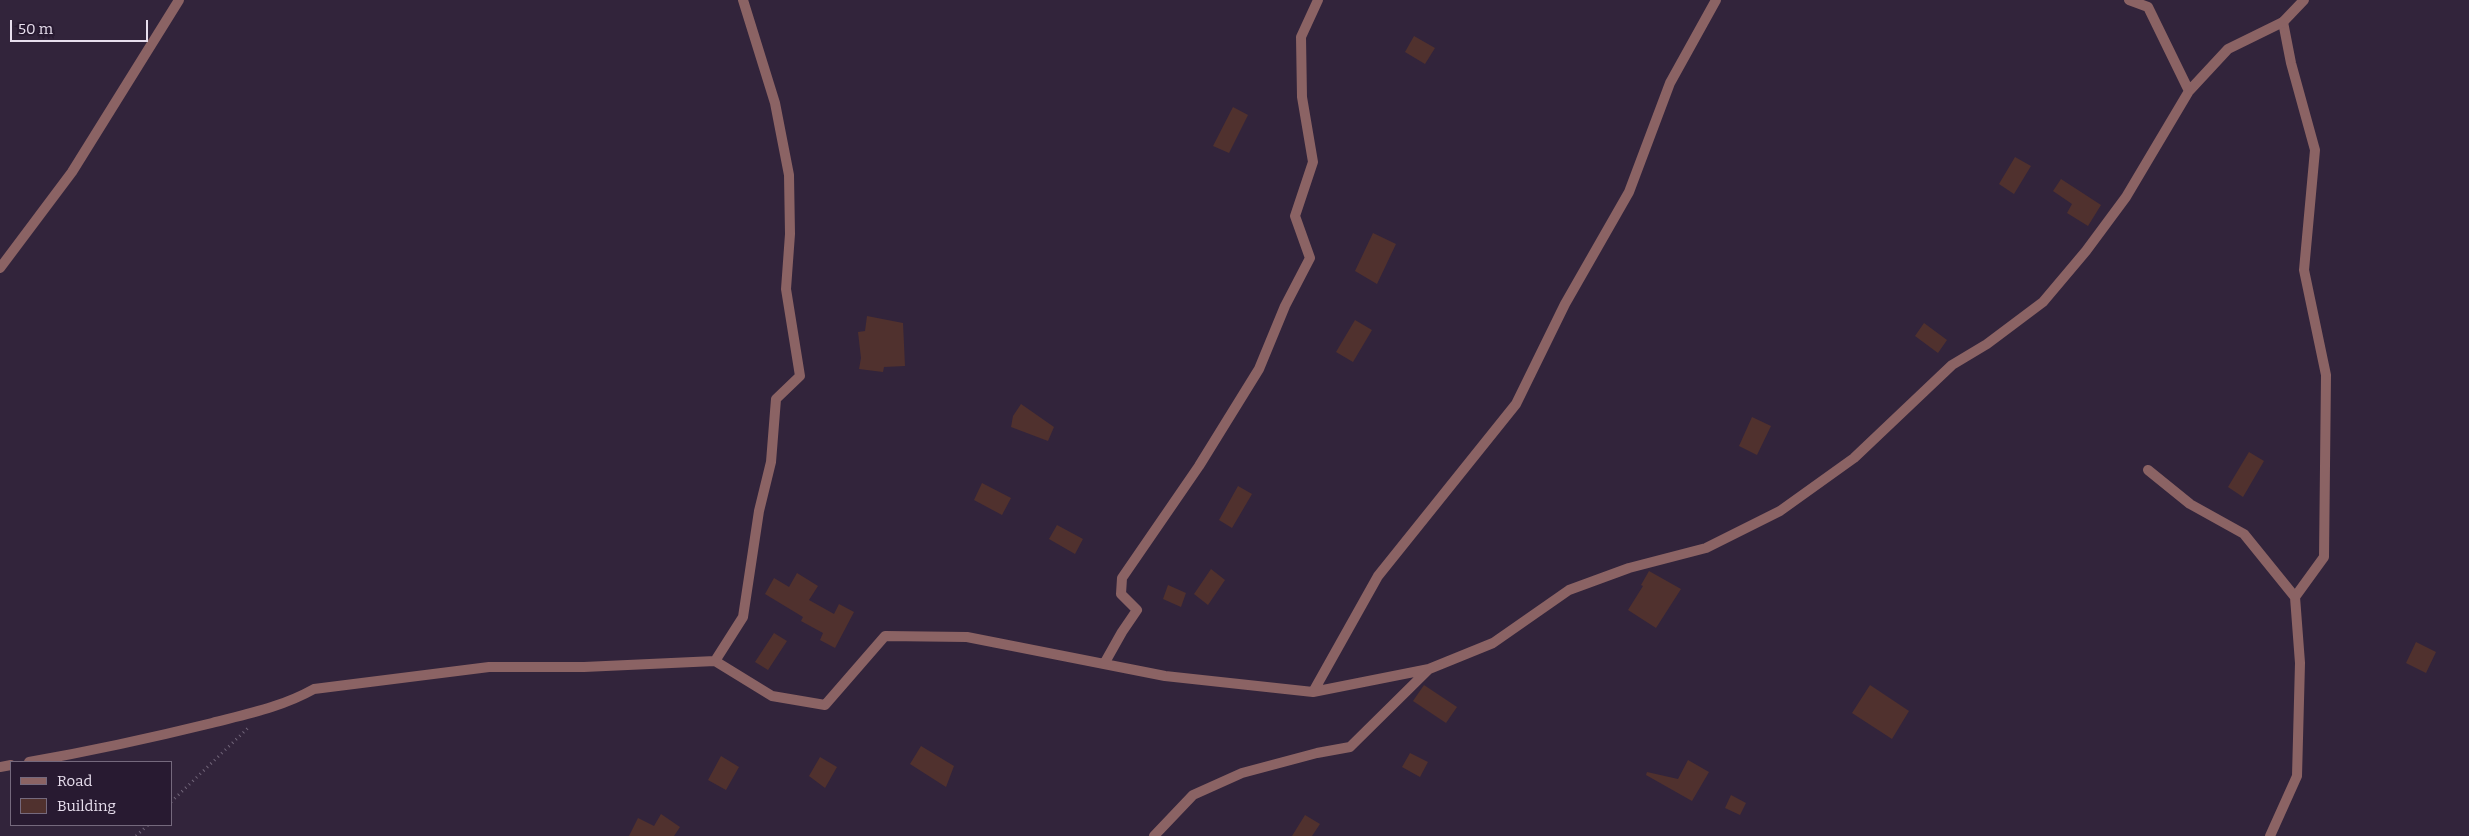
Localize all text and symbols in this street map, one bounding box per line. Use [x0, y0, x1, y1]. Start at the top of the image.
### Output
scale bar [12, 10, 150, 42]
text: 50 m [18, 20, 53, 38]
legend [10, 761, 172, 826]
text: Road [57, 772, 92, 790]
text: Building [57, 797, 116, 815]

